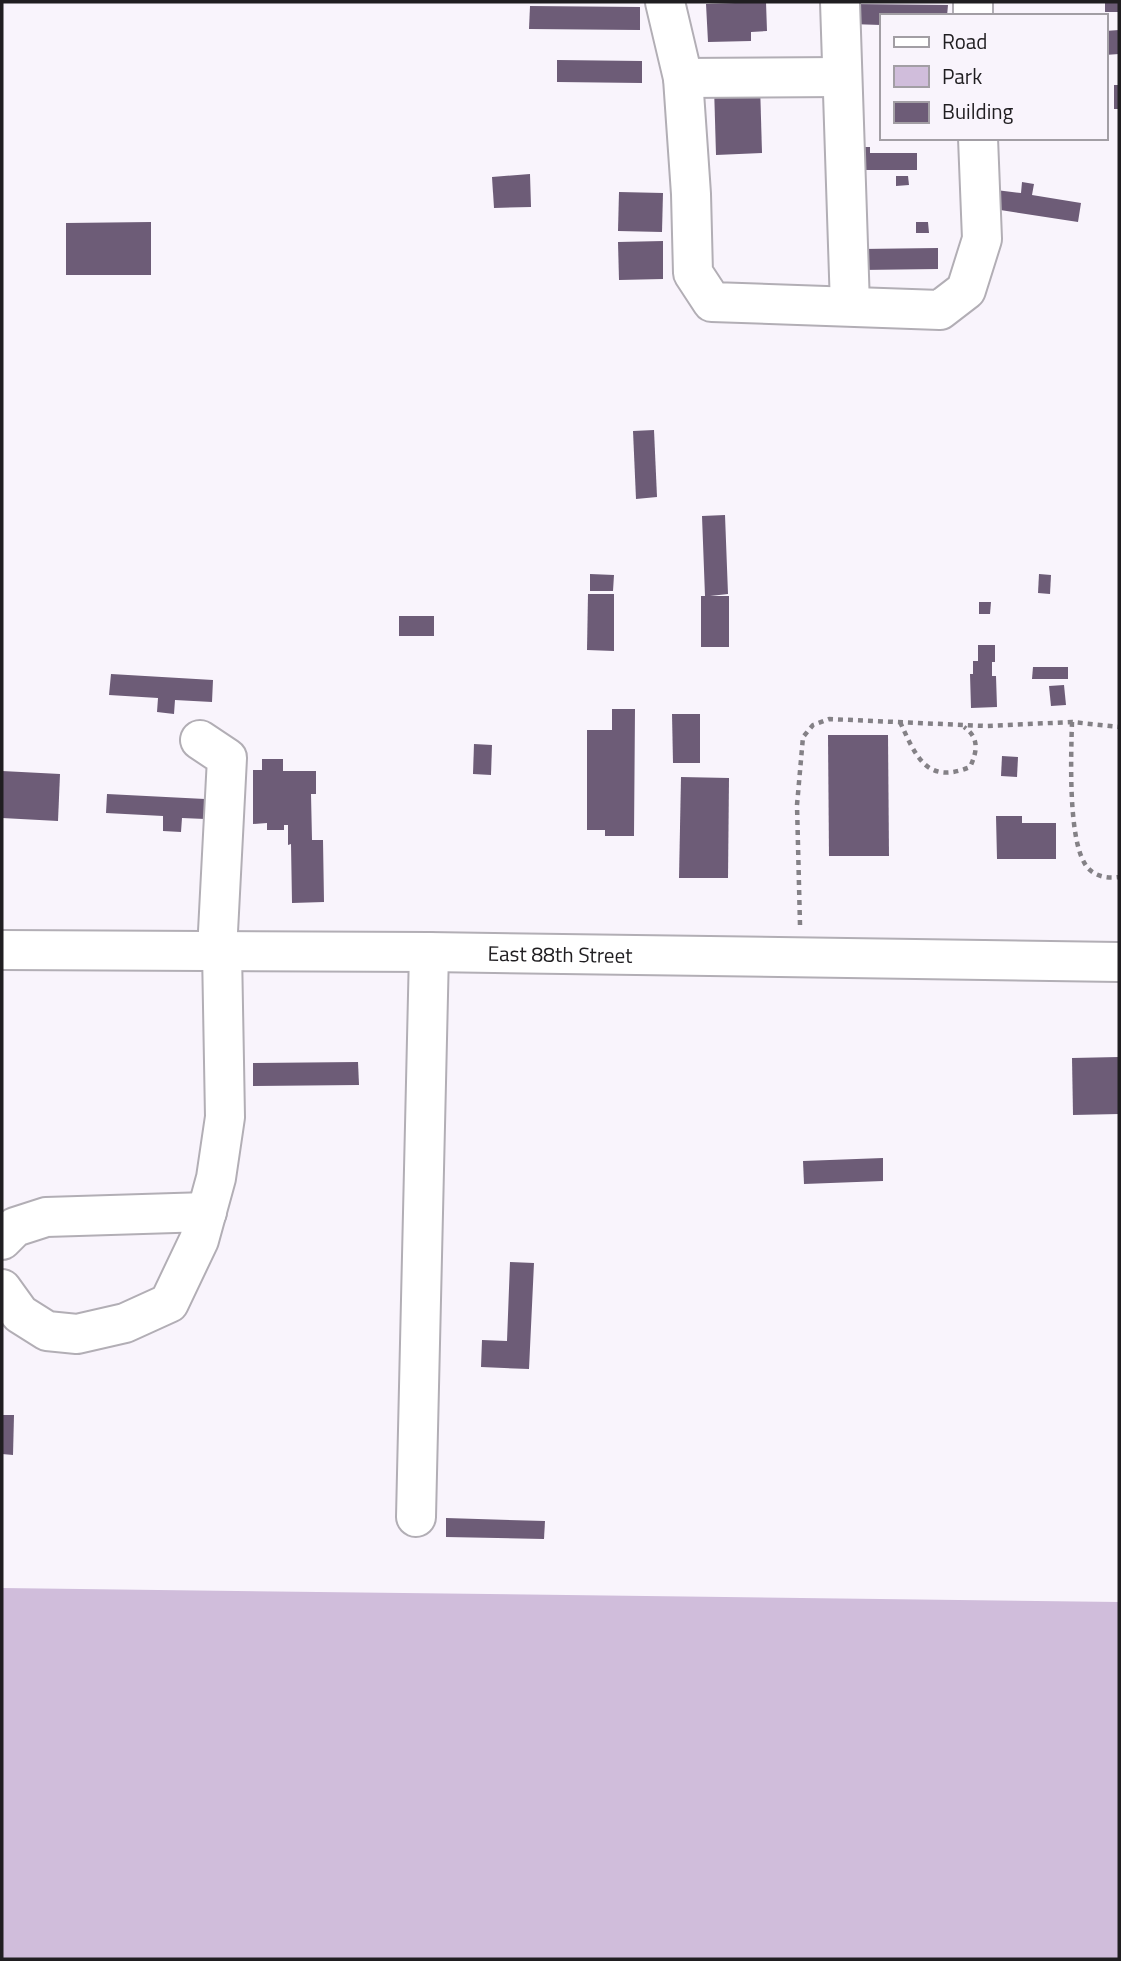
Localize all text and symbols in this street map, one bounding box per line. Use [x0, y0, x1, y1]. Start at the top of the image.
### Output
legend [880, 14, 1107, 140]
text: Road [942, 25, 987, 57]
text: Park [942, 60, 982, 92]
text: Building [942, 95, 1014, 127]
street label: East 88th Street [487, 937, 633, 971]

